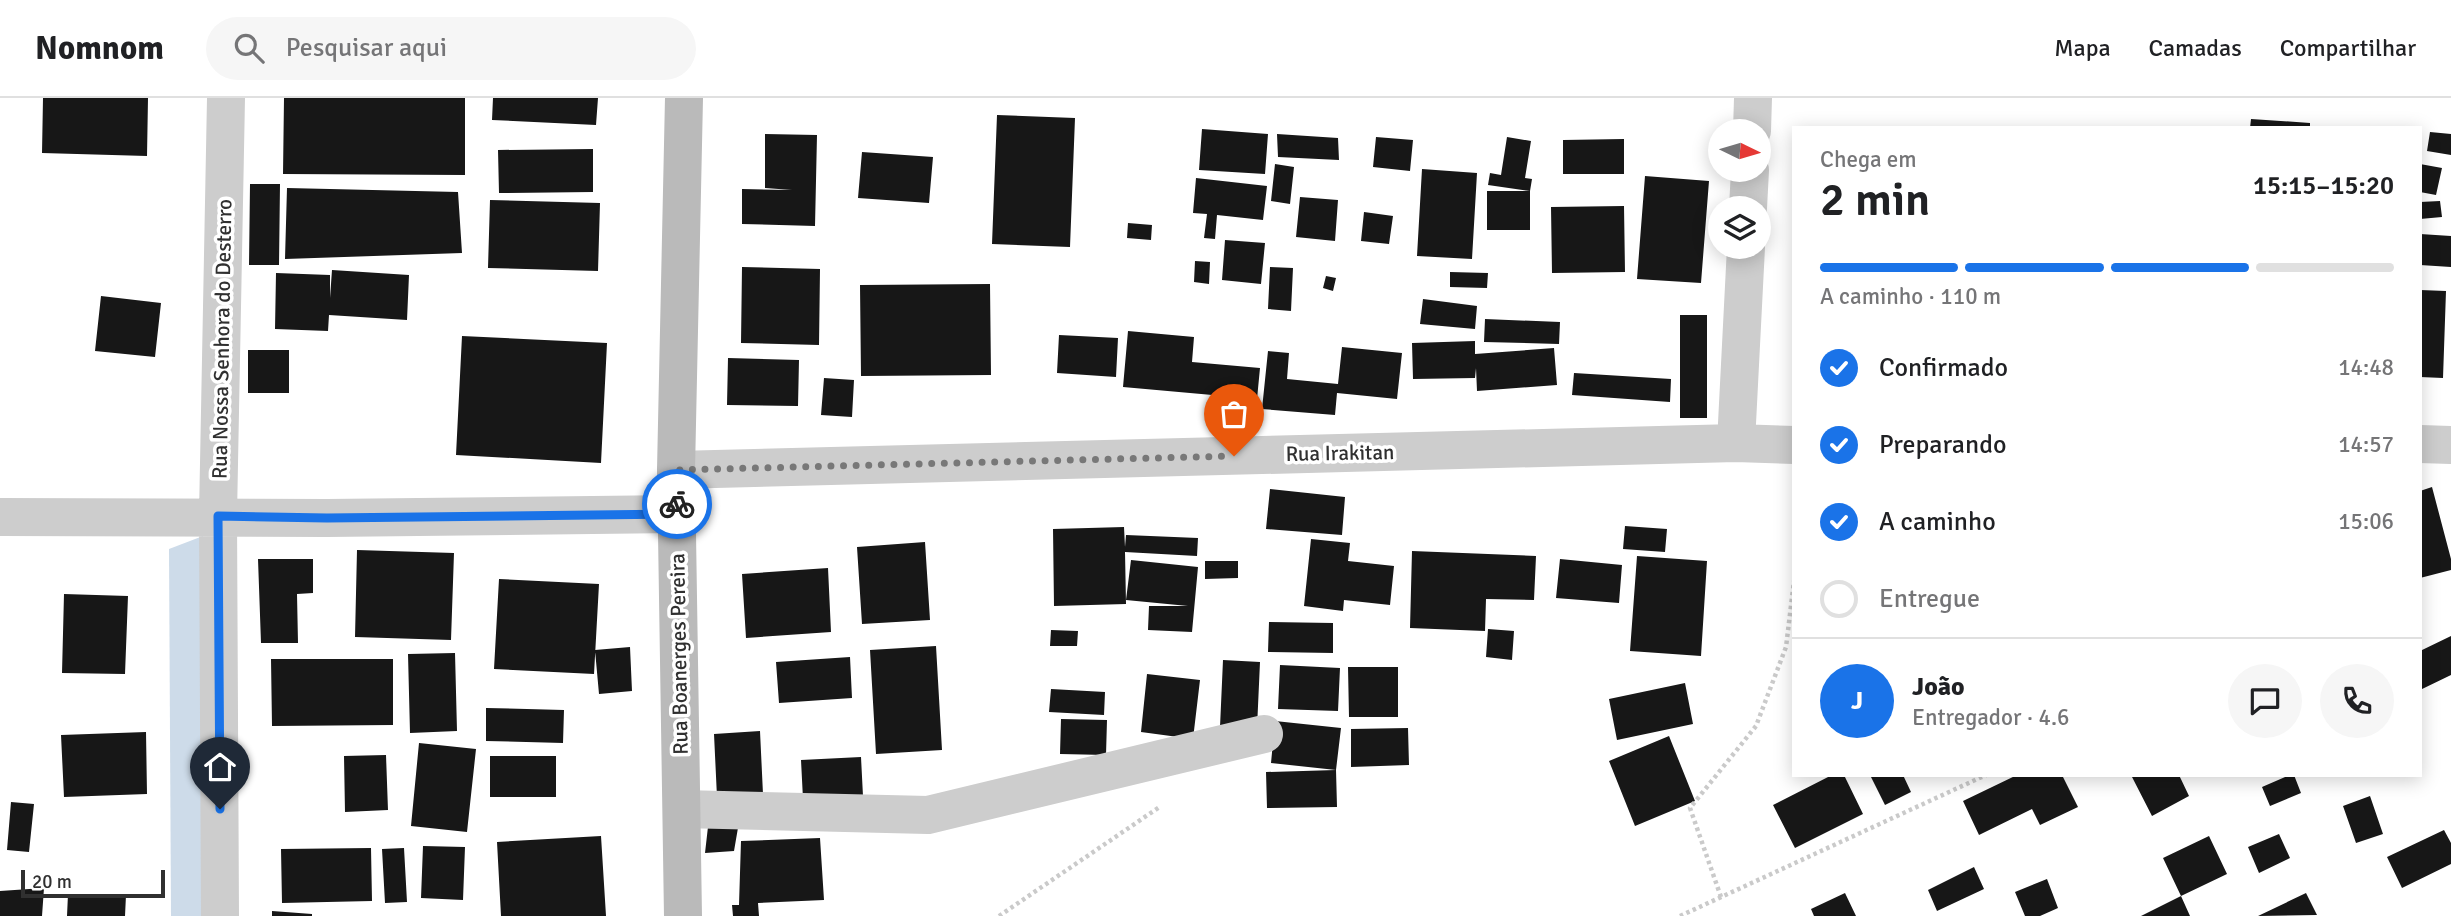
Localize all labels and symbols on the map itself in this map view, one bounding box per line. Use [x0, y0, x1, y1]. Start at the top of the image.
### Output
north arrow [1708, 119, 1771, 182]
street label: Rua Nossa Senhora do Desterro [207, 199, 237, 479]
pin [1204, 384, 1264, 456]
street label: Rua Irakitan [1285, 439, 1395, 467]
courier [642, 469, 712, 539]
street label: Rua Boanerges Pereira [664, 553, 694, 755]
pin [190, 737, 250, 809]
scale bar [21, 867, 164, 899]

